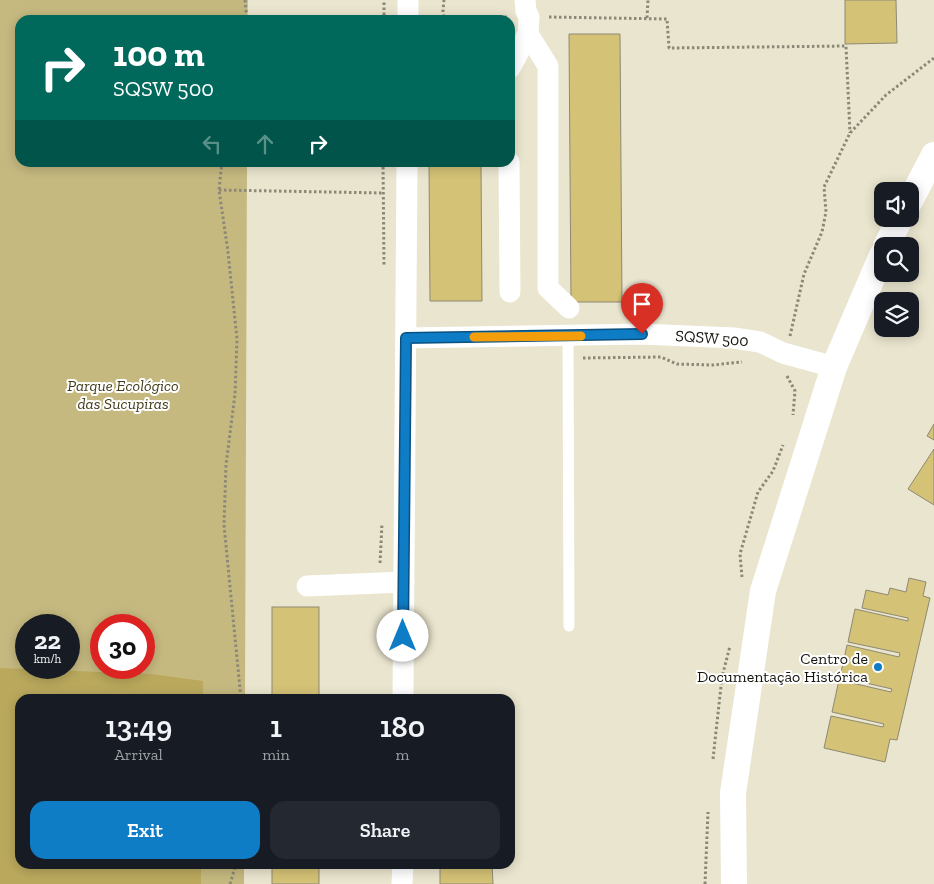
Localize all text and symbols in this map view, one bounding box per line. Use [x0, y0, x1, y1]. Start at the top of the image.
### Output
text: 100 m [113, 33, 205, 75]
icon: right [30, 35, 95, 100]
text: SQSW 500 [113, 75, 214, 102]
icon: left [198, 130, 226, 158]
icon: ahead [251, 130, 279, 158]
icon: right [304, 130, 332, 158]
map controls [874, 182, 919, 337]
button: sound [874, 182, 919, 227]
button: search [874, 237, 919, 282]
pin [621, 283, 663, 334]
icon: arrive [628, 290, 656, 318]
button: layers [874, 292, 919, 337]
street label: SQSW 500 [675, 326, 749, 350]
park label: Parque Ecológico das Sucupiras [67, 376, 179, 413]
position arrow [376, 609, 428, 661]
speed limit sign: 30 [90, 614, 155, 679]
text: 22 [34, 625, 61, 655]
place label: Centro de Documentação Histórica [697, 649, 868, 686]
text: km/h [34, 652, 61, 666]
marker: Centro de Documentação Histórica [872, 661, 884, 673]
text: 13:49 [105, 709, 172, 745]
text: 1 [270, 709, 282, 745]
text: 180 [380, 709, 425, 745]
text: Arrival [115, 745, 163, 764]
text: min [262, 745, 290, 764]
text: m [395, 745, 409, 764]
button: Exit [30, 801, 260, 859]
button: Share [270, 801, 500, 859]

